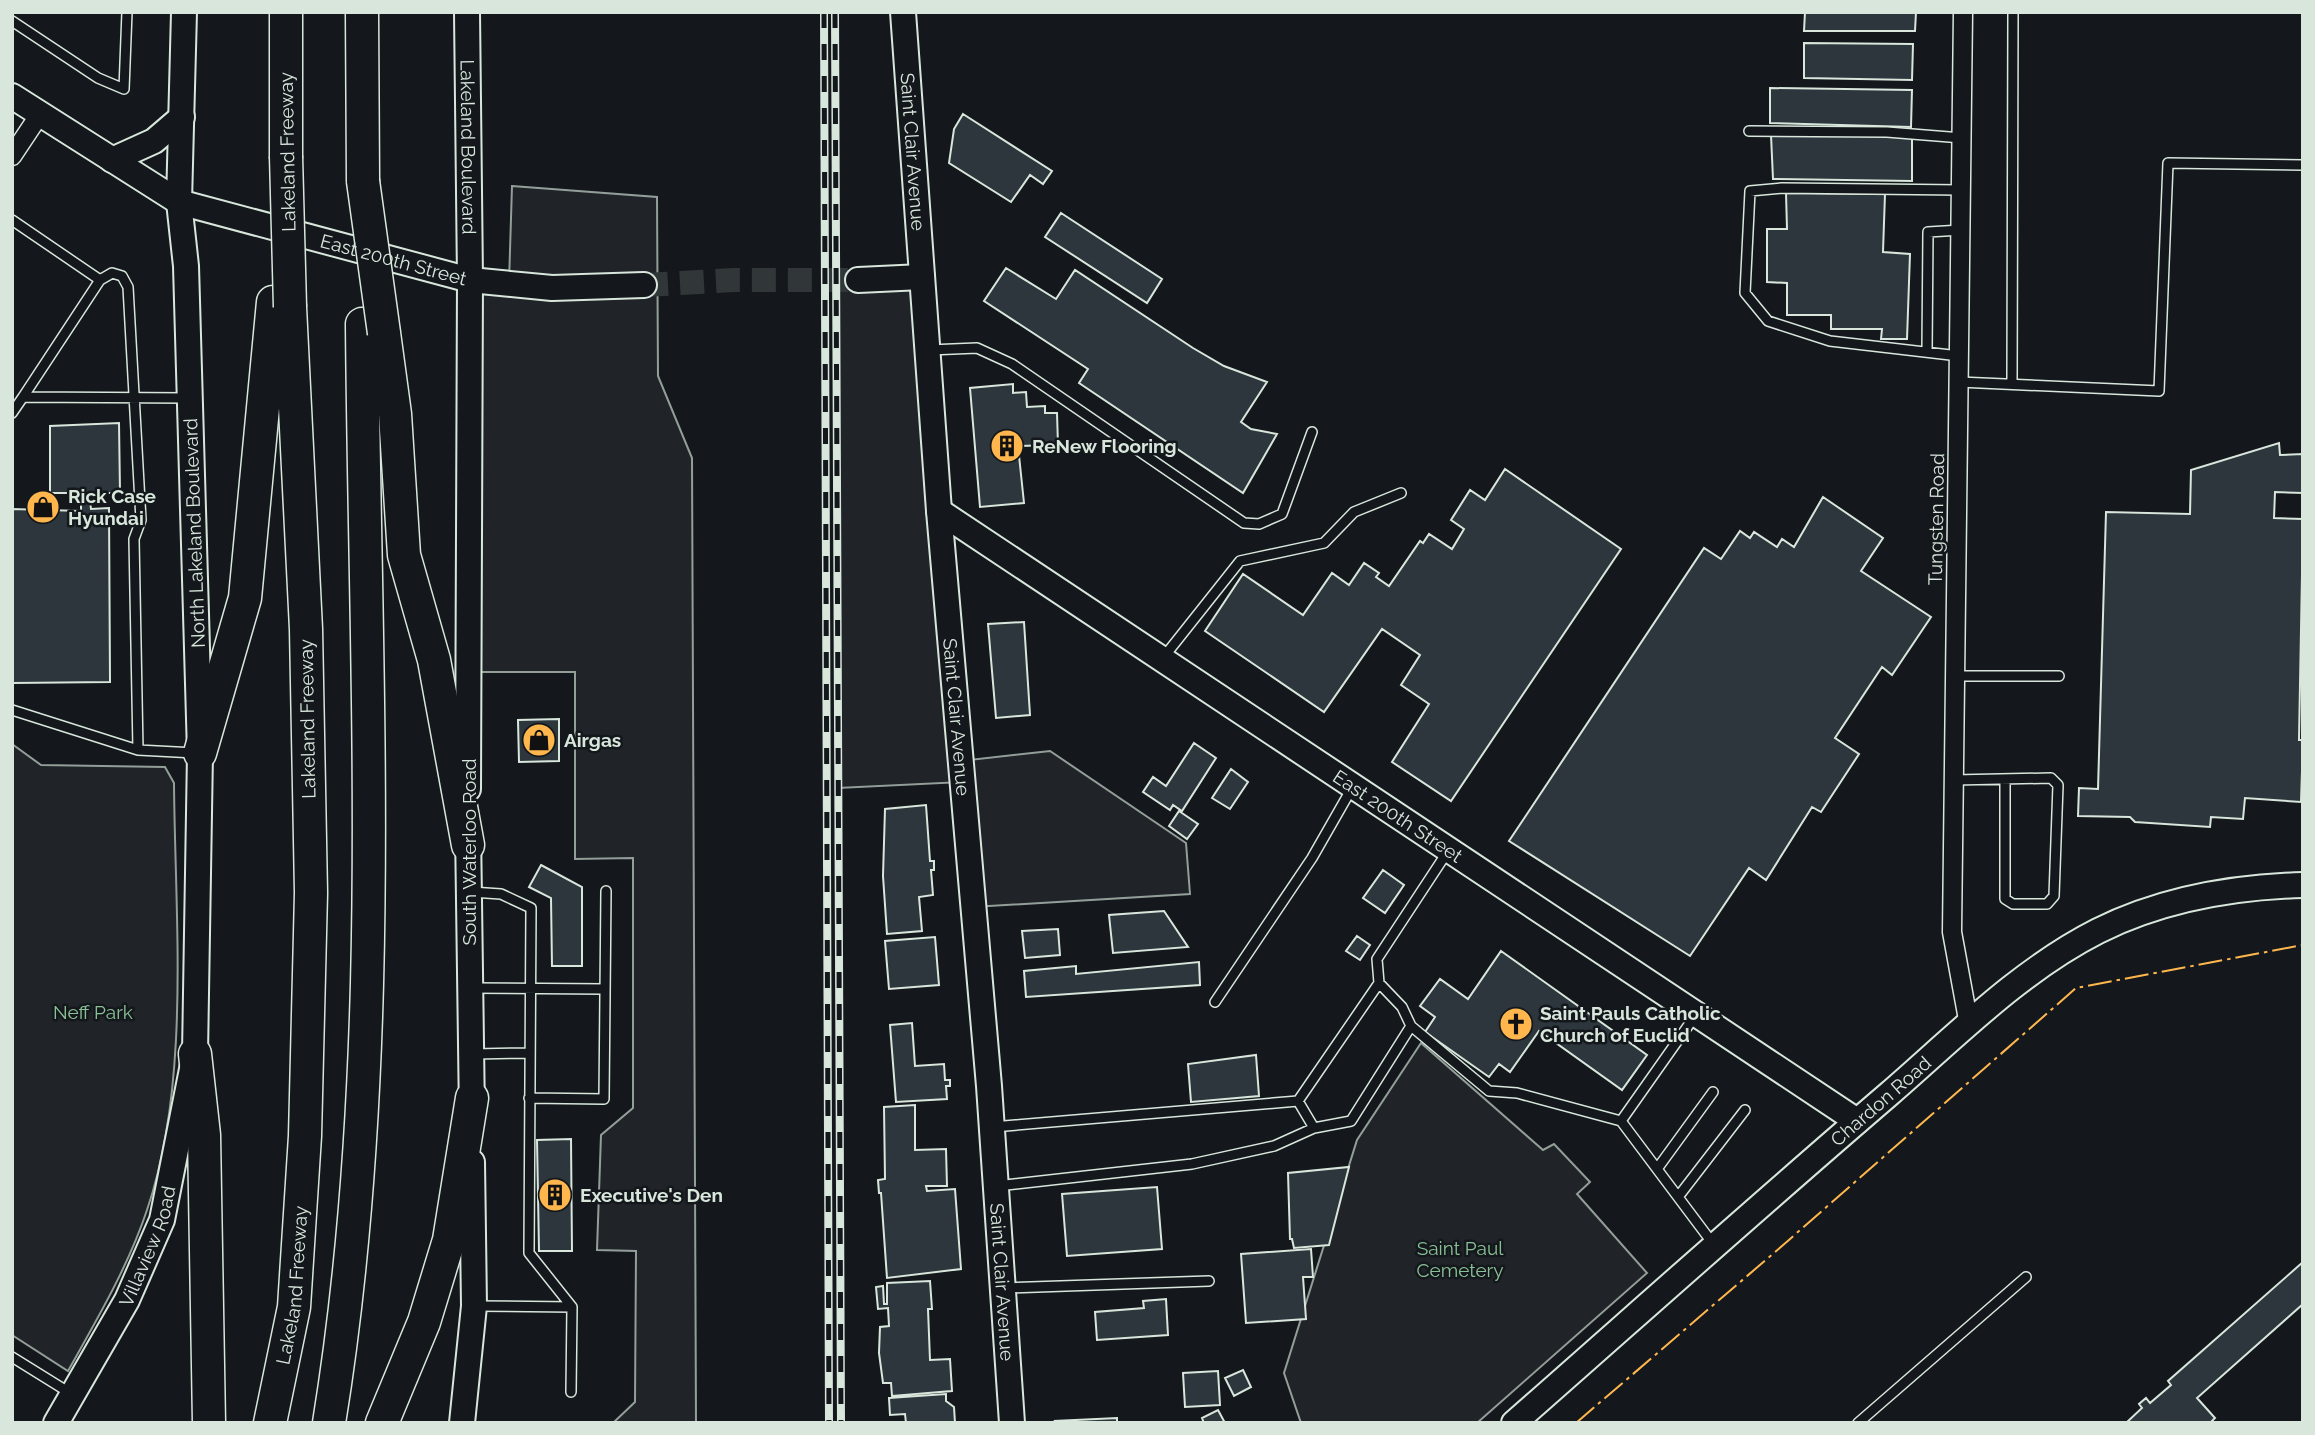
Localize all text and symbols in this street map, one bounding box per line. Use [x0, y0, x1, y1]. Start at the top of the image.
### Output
street label: Lakeland Boulevard [457, 59, 480, 235]
street label: Lakeland Freeway [275, 72, 299, 232]
street label: Saint Clair Avenue [896, 72, 930, 231]
street label: East 200th Street [318, 229, 470, 290]
street label: North Lakeland Boulevard [179, 418, 209, 648]
building icon: ReNew Flooring [988, 427, 1026, 465]
place label: ReNew Flooring [1032, 435, 1177, 457]
street label: Tungsten Road [1924, 453, 1948, 585]
place label: Rick Case Hyundai [68, 485, 156, 529]
shop icon: Rick Case Hyundai [24, 488, 62, 526]
street label: Saint Clair Avenue [939, 637, 975, 797]
street label: Lakeland Freeway [295, 639, 319, 799]
shop icon: Airgas [520, 721, 558, 759]
place label: Airgas [564, 729, 621, 751]
street label: South Waterloo Road [458, 758, 480, 946]
street label: East 200th Street [1329, 765, 1467, 867]
park label: Neff Park [53, 1001, 133, 1023]
place label: Saint Pauls Catholic Church of Euclid [1540, 1002, 1721, 1046]
church icon: Saint Pauls Catholic Church of Euclid [1497, 1005, 1535, 1043]
street label: Chardon Road [1826, 1051, 1935, 1150]
building icon: Executive's Den [536, 1176, 574, 1214]
street label: Villaview Road [114, 1184, 180, 1310]
place label: Executive's Den [580, 1184, 723, 1206]
street label: Saint Clair Avenue [986, 1202, 1019, 1362]
street label: Lakeland Freeway [271, 1205, 311, 1366]
park label: Saint Paul Cemetery [1416, 1237, 1504, 1281]

